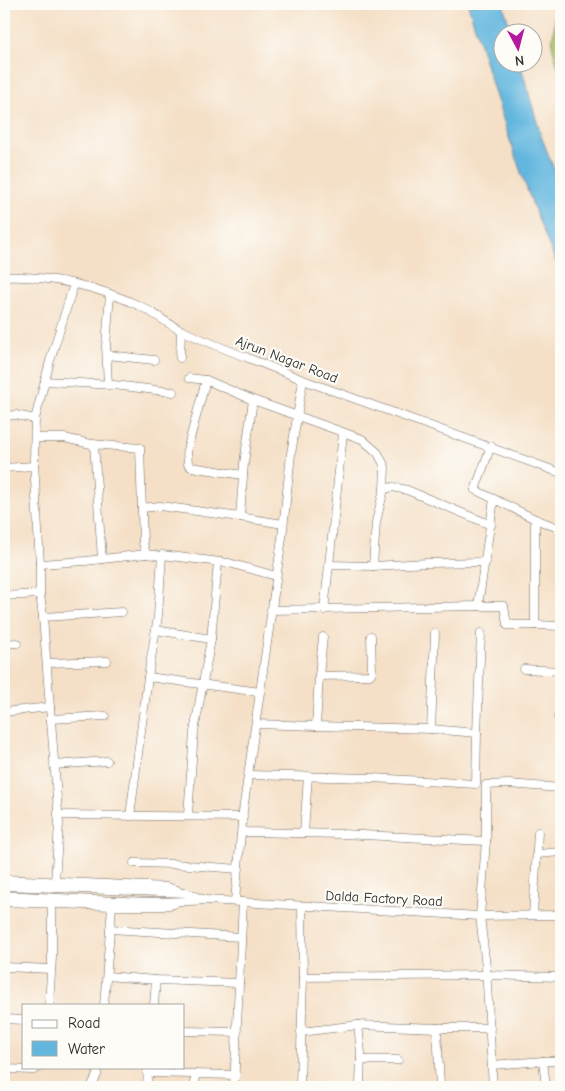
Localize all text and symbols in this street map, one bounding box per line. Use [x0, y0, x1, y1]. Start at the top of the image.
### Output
north arrow [492, 22, 542, 72]
text: N [514, 51, 525, 69]
street label: Ajrun Nagar Road [233, 332, 340, 387]
street label: Dalda Factory Road [325, 887, 443, 910]
legend [22, 1004, 185, 1068]
text: Road [68, 1014, 100, 1032]
text: Water [68, 1040, 105, 1058]

